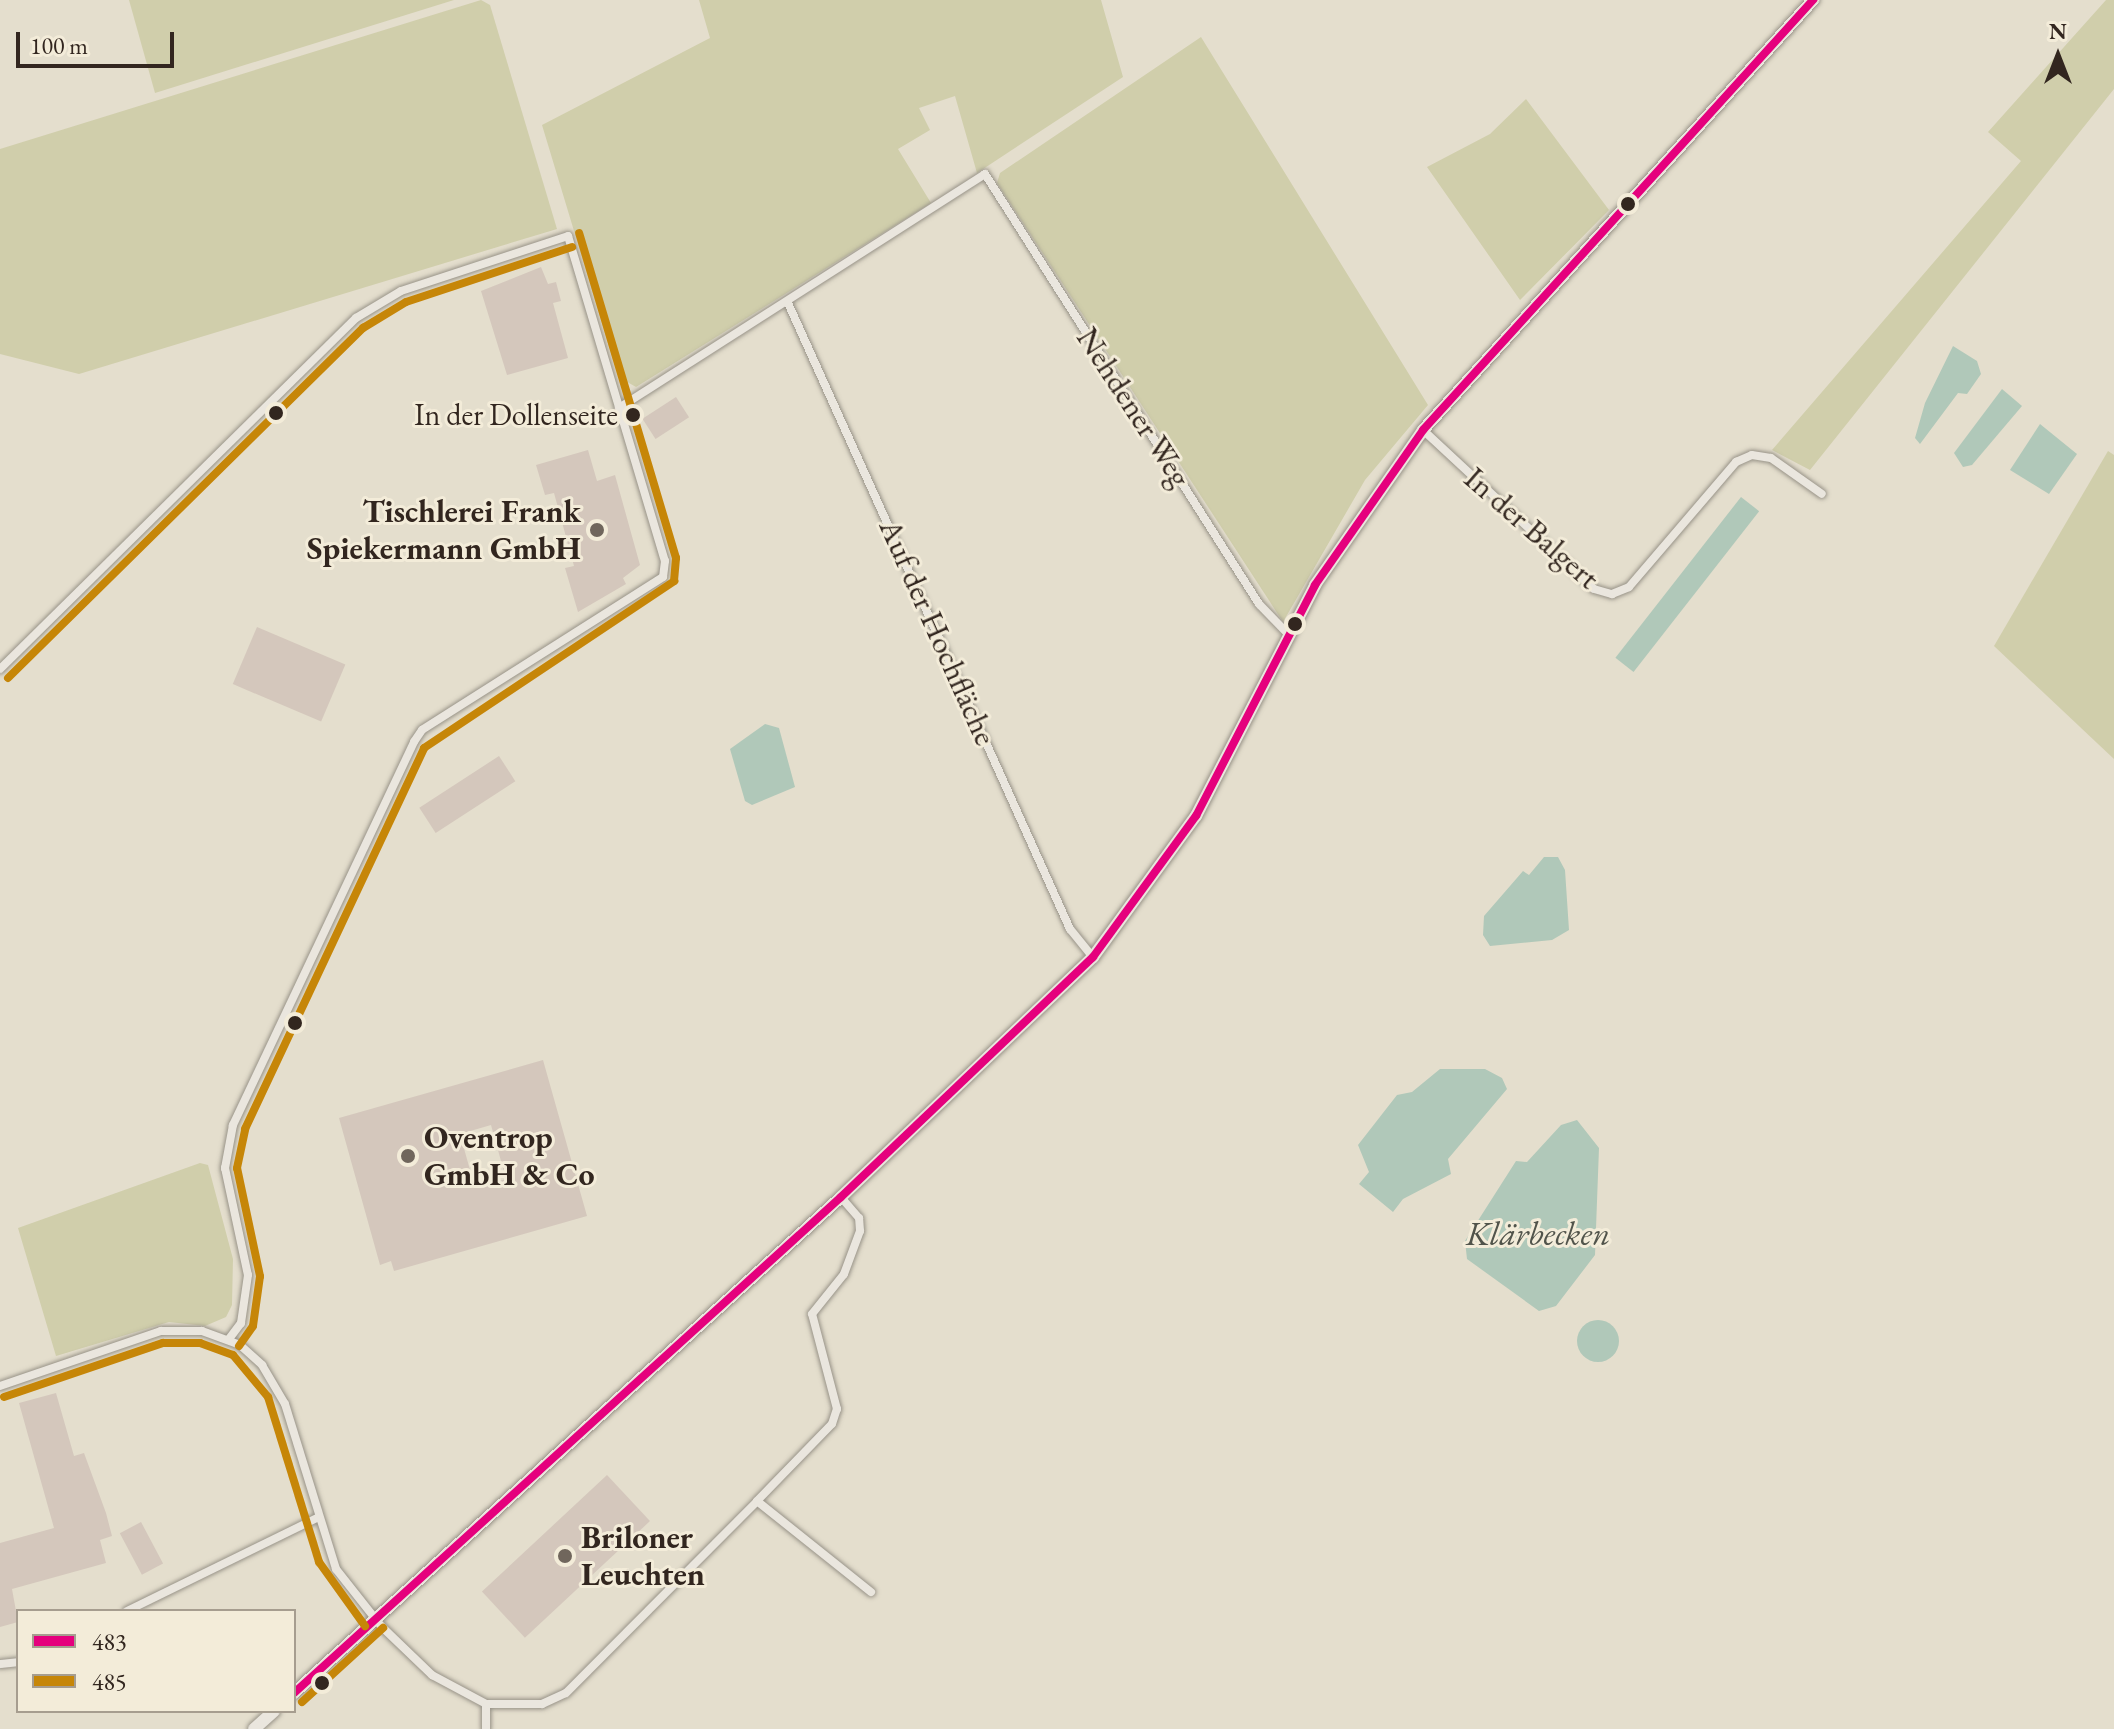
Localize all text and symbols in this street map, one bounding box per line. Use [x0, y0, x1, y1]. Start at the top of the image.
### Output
scale bar [20, 16, 178, 66]
north arrow [2018, 16, 2098, 96]
text: N [2049, 17, 2067, 46]
text: 100 m [30, 30, 88, 61]
unlabelled marker [1620, 196, 1636, 212]
street label: Nehdener Weg [1068, 320, 1200, 494]
place label: In der Dollenseite [414, 397, 618, 433]
unlabelled marker [268, 405, 284, 421]
marker: In der Dollenseite [625, 407, 641, 423]
street label: In der Balgert [1457, 459, 1607, 597]
place label: Tischlerei Frank Spiekermann GmbH [307, 493, 581, 568]
street label: Auf der Hochfläche [871, 513, 1005, 751]
marker: Tischlerei Frank Spiekermann GmbH [588, 521, 606, 539]
unlabelled marker [1287, 616, 1303, 632]
unlabelled marker [287, 1015, 303, 1031]
place label: Oventrop GmbH & Co [424, 1119, 595, 1194]
marker: Oventrop GmbH & Co [399, 1147, 417, 1165]
water label: Klärbecken [1466, 1214, 1610, 1254]
place label: Briloner Leuchten [581, 1519, 705, 1594]
marker: Briloner Leuchten [556, 1547, 574, 1565]
legend [16, 1609, 296, 1713]
text: 483 [92, 1626, 127, 1657]
text: 485 [92, 1666, 127, 1697]
unlabelled marker [314, 1675, 330, 1691]

